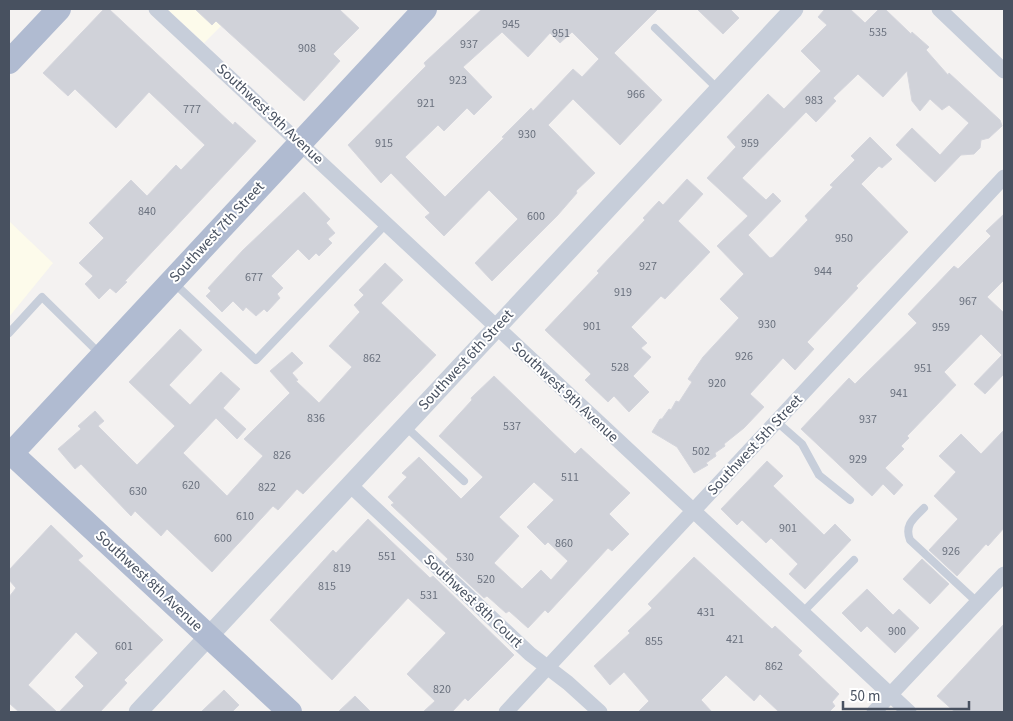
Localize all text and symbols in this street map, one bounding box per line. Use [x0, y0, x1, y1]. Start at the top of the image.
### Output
house number: 945 [502, 16, 520, 33]
house number: 535 [869, 24, 887, 41]
house number: 951 [552, 25, 570, 42]
house number: 937 [460, 36, 478, 53]
house number: 908 [298, 40, 316, 57]
street label: Southwest 9th Avenue [212, 59, 328, 169]
house number: 923 [449, 72, 467, 89]
house number: 966 [627, 86, 645, 103]
house number: 983 [805, 92, 823, 109]
house number: 921 [417, 95, 435, 112]
house number: 777 [183, 101, 201, 118]
house number: 930 [518, 126, 536, 143]
house number: 915 [375, 135, 393, 152]
house number: 959 [741, 135, 759, 152]
street label: Southwest 7th Street [165, 177, 269, 287]
house number: 840 [138, 203, 156, 220]
house number: 600 [527, 208, 545, 225]
house number: 950 [835, 230, 853, 247]
house number: 927 [639, 258, 657, 275]
house number: 944 [814, 263, 832, 280]
house number: 677 [245, 269, 263, 286]
house number: 919 [614, 284, 632, 301]
house number: 967 [959, 293, 977, 310]
street label: Southwest 6th Street [414, 305, 518, 415]
house number: 930 [758, 316, 776, 333]
house number: 901 [583, 318, 601, 335]
house number: 959 [932, 319, 950, 336]
street label: Southwest 9th Avenue [507, 337, 623, 447]
house number: 926 [735, 348, 753, 365]
house number: 862 [363, 350, 381, 367]
house number: 528 [611, 359, 629, 376]
house number: 951 [914, 360, 932, 377]
house number: 920 [708, 375, 726, 392]
house number: 941 [890, 385, 908, 402]
street label: Southwest 5th Street [703, 390, 807, 500]
house number: 836 [307, 410, 325, 427]
house number: 937 [859, 411, 877, 428]
house number: 537 [503, 418, 521, 435]
house number: 502 [692, 443, 710, 460]
house number: 826 [273, 447, 291, 464]
house number: 929 [849, 451, 867, 468]
house number: 511 [561, 469, 579, 486]
house number: 620 [182, 477, 200, 494]
house number: 822 [258, 479, 276, 496]
house number: 630 [129, 483, 147, 500]
house number: 610 [236, 508, 254, 525]
house number: 901 [779, 520, 797, 537]
street label: Southwest 8th Avenue [91, 526, 207, 636]
house number: 600 [214, 530, 232, 547]
house number: 860 [555, 535, 573, 552]
house number: 926 [942, 543, 960, 560]
house number: 551 [378, 548, 396, 565]
street label: Southwest 8th Court [419, 549, 527, 653]
house number: 530 [456, 549, 474, 566]
house number: 819 [333, 560, 351, 577]
house number: 520 [477, 571, 495, 588]
house number: 815 [318, 578, 336, 595]
house number: 531 [420, 587, 438, 604]
house number: 431 [697, 604, 715, 621]
house number: 900 [888, 623, 906, 640]
house number: 421 [726, 631, 744, 648]
house number: 855 [645, 633, 663, 650]
house number: 601 [115, 638, 133, 655]
house number: 862 [765, 658, 783, 675]
scale bar [843, 678, 969, 710]
house number: 820 [433, 681, 451, 698]
text: 50 m [850, 686, 880, 707]

